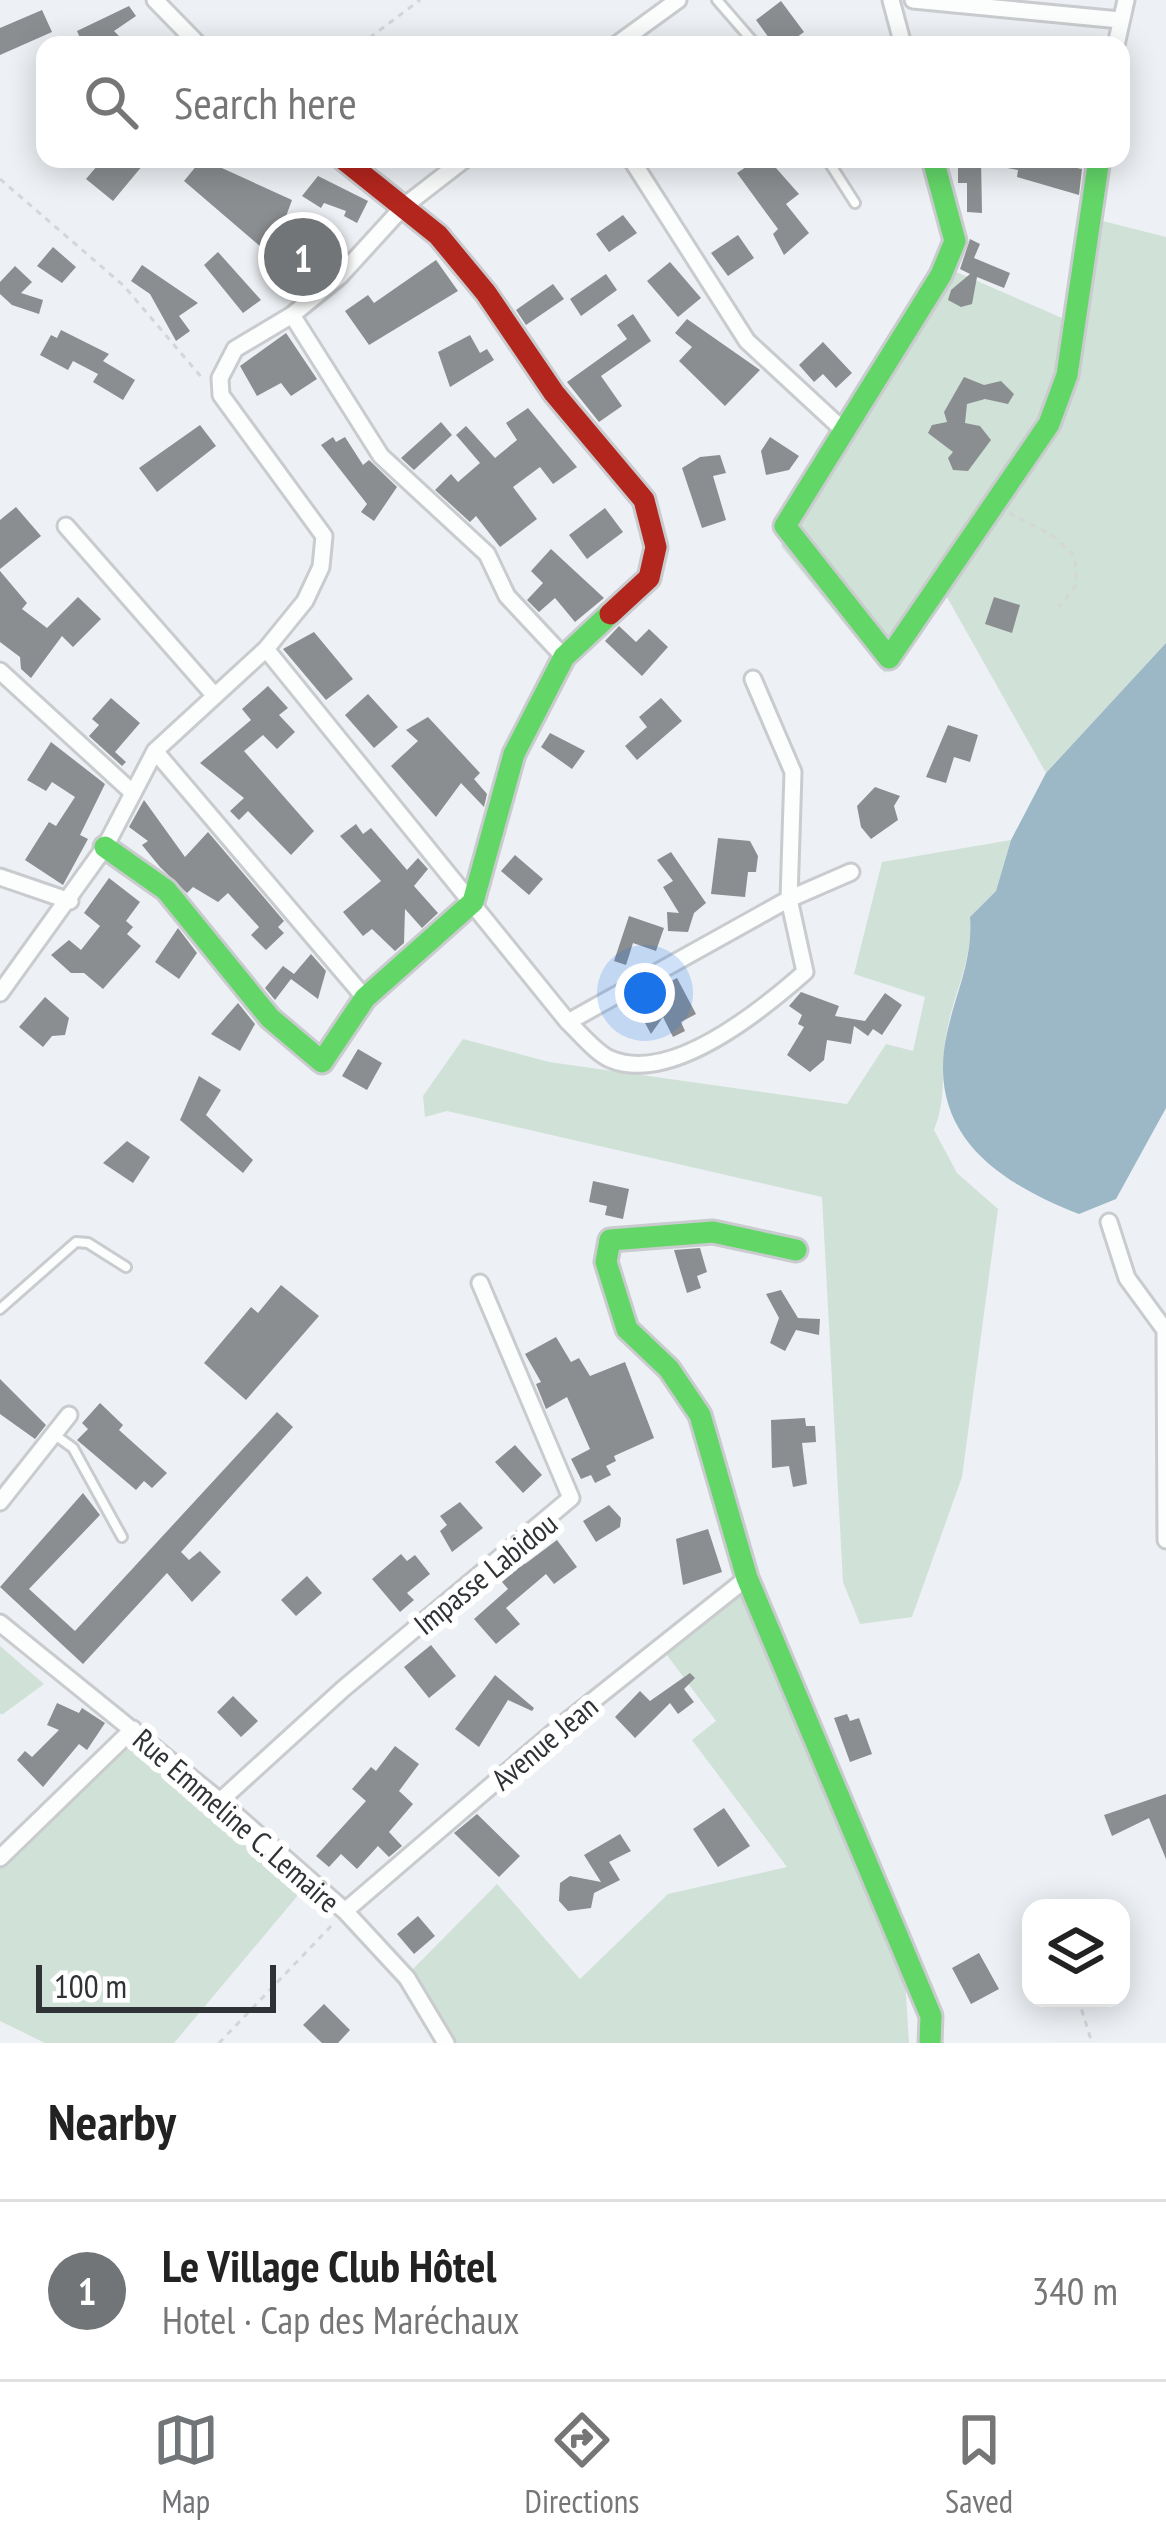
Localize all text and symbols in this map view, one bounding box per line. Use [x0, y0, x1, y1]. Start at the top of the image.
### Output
search box [36, 36, 1130, 168]
icon: search [78, 69, 144, 135]
text: Search here [174, 73, 357, 131]
pin: 1 [264, 212, 342, 302]
your location [615, 963, 675, 1023]
street label: Impasse Labidou [405, 1503, 565, 1643]
street label: Avenue Jean [483, 1686, 605, 1798]
street label: Rue Emmeline C. Lemaire [126, 1719, 348, 1921]
map controls [1022, 1899, 1130, 2007]
button: layers [1022, 1899, 1130, 2007]
scale bar [36, 1959, 276, 2012]
text: 100 m [54, 1964, 127, 2007]
text: Nearby [48, 2088, 176, 2154]
text: Le Village Club Hôtel [162, 2236, 496, 2294]
text: 1 [78, 2265, 96, 2316]
text: 340 m [1032, 2265, 1118, 2316]
text: Hotel · Cap des Maréchaux [162, 2294, 519, 2345]
tab: Map [153, 2407, 219, 2522]
tab: Directions [525, 2407, 639, 2522]
tab: Saved [945, 2407, 1013, 2522]

